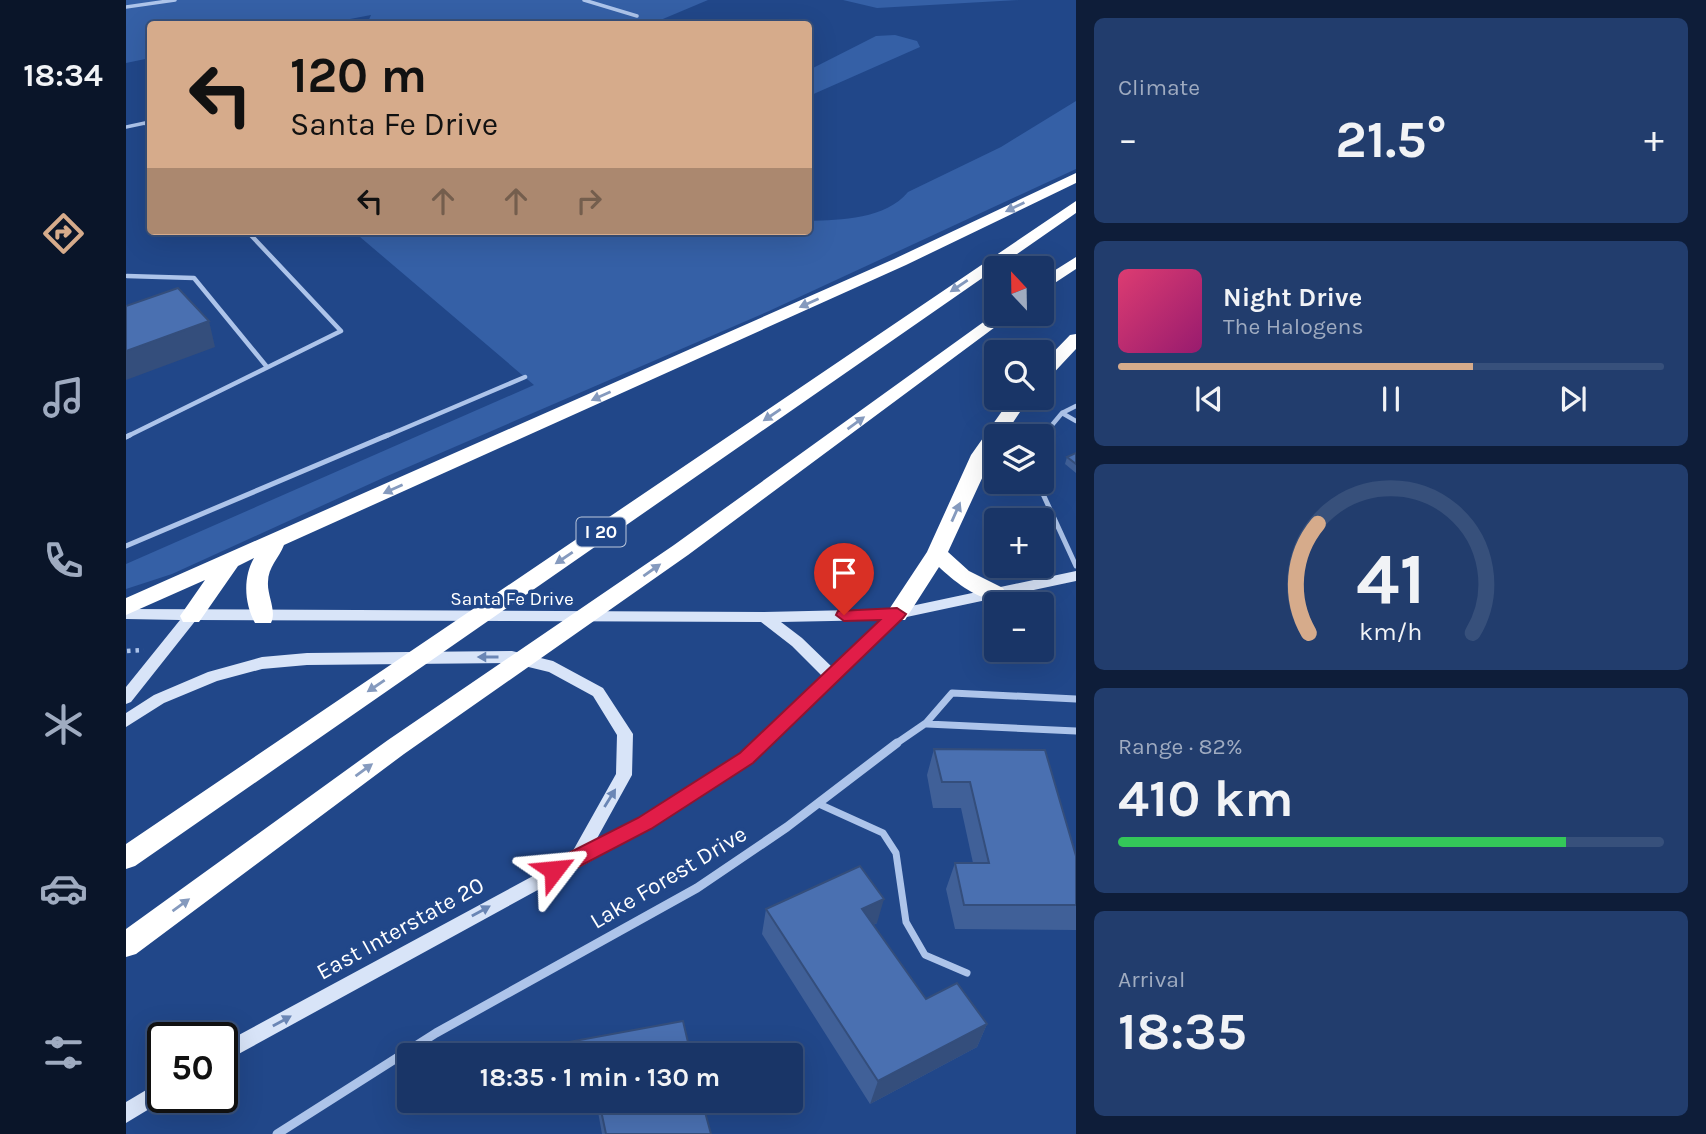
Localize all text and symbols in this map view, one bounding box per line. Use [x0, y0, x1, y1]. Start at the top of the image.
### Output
text: 120 m [290, 47, 427, 104]
icon: left [175, 49, 266, 140]
text: 18:34 [23, 57, 103, 94]
text: Climate [1118, 74, 1200, 101]
text: Santa Fe Drive [290, 106, 498, 143]
text: 21.5° [1335, 109, 1447, 170]
text: − [1118, 117, 1138, 162]
text: + [1644, 117, 1664, 162]
icon: left [351, 182, 389, 220]
icon: ahead [424, 182, 462, 220]
icon: ahead [497, 182, 535, 220]
icon: right [570, 182, 608, 220]
one-way arrow [1005, 201, 1025, 212]
icon: directions [39, 209, 88, 258]
north arrow [984, 256, 1054, 326]
map controls [984, 256, 1054, 662]
one-way arrow [950, 279, 968, 293]
text: Night Drive [1223, 282, 1362, 313]
one-way arrow [798, 298, 819, 309]
text: The Halogens [1223, 313, 1363, 340]
button: search [984, 340, 1054, 410]
icon: music [39, 373, 88, 422]
icon: previous [1190, 380, 1228, 418]
icon: pause [1372, 380, 1410, 418]
icon: next [1554, 380, 1592, 418]
one-way arrow [591, 390, 611, 402]
one-way arrow [762, 408, 781, 421]
one-way arrow [847, 416, 865, 430]
button: layers [984, 424, 1054, 494]
one-way arrow [383, 484, 404, 495]
one-way arrow [951, 502, 962, 523]
button: + [984, 508, 1054, 578]
road number: I 20 [576, 518, 626, 546]
icon: phone [39, 536, 88, 585]
text: 41 [1356, 536, 1426, 621]
pin [814, 543, 874, 615]
one-way arrow [555, 551, 573, 565]
icon: arrive [825, 554, 863, 592]
one-way arrow [643, 563, 661, 577]
street label: Santa Fe Drive [450, 588, 574, 610]
button: − [984, 592, 1054, 662]
text: km/h [1359, 617, 1423, 646]
one-way arrow [477, 651, 499, 663]
one-way arrow [367, 679, 385, 693]
icon: climate [39, 700, 88, 749]
text: Range · 82% [1118, 733, 1243, 760]
one-way arrow [355, 763, 374, 777]
text: 410 km [1118, 768, 1294, 829]
one-way arrow [604, 788, 617, 807]
street label: Lake Forest Drive [585, 820, 751, 935]
position arrow [517, 833, 591, 907]
icon: car [39, 864, 88, 913]
street label: East Interstate 20 [312, 871, 489, 986]
one-way arrow [172, 898, 190, 912]
one-way arrow [471, 905, 491, 917]
text: Arrival [1118, 966, 1185, 993]
text: 18:35 [1118, 1001, 1247, 1062]
one-way arrow [272, 1015, 291, 1027]
speed limit sign: 50 [147, 1022, 238, 1113]
icon: filters [39, 1028, 88, 1077]
text: 18:35 · 1 min · 130 m [480, 1062, 720, 1093]

